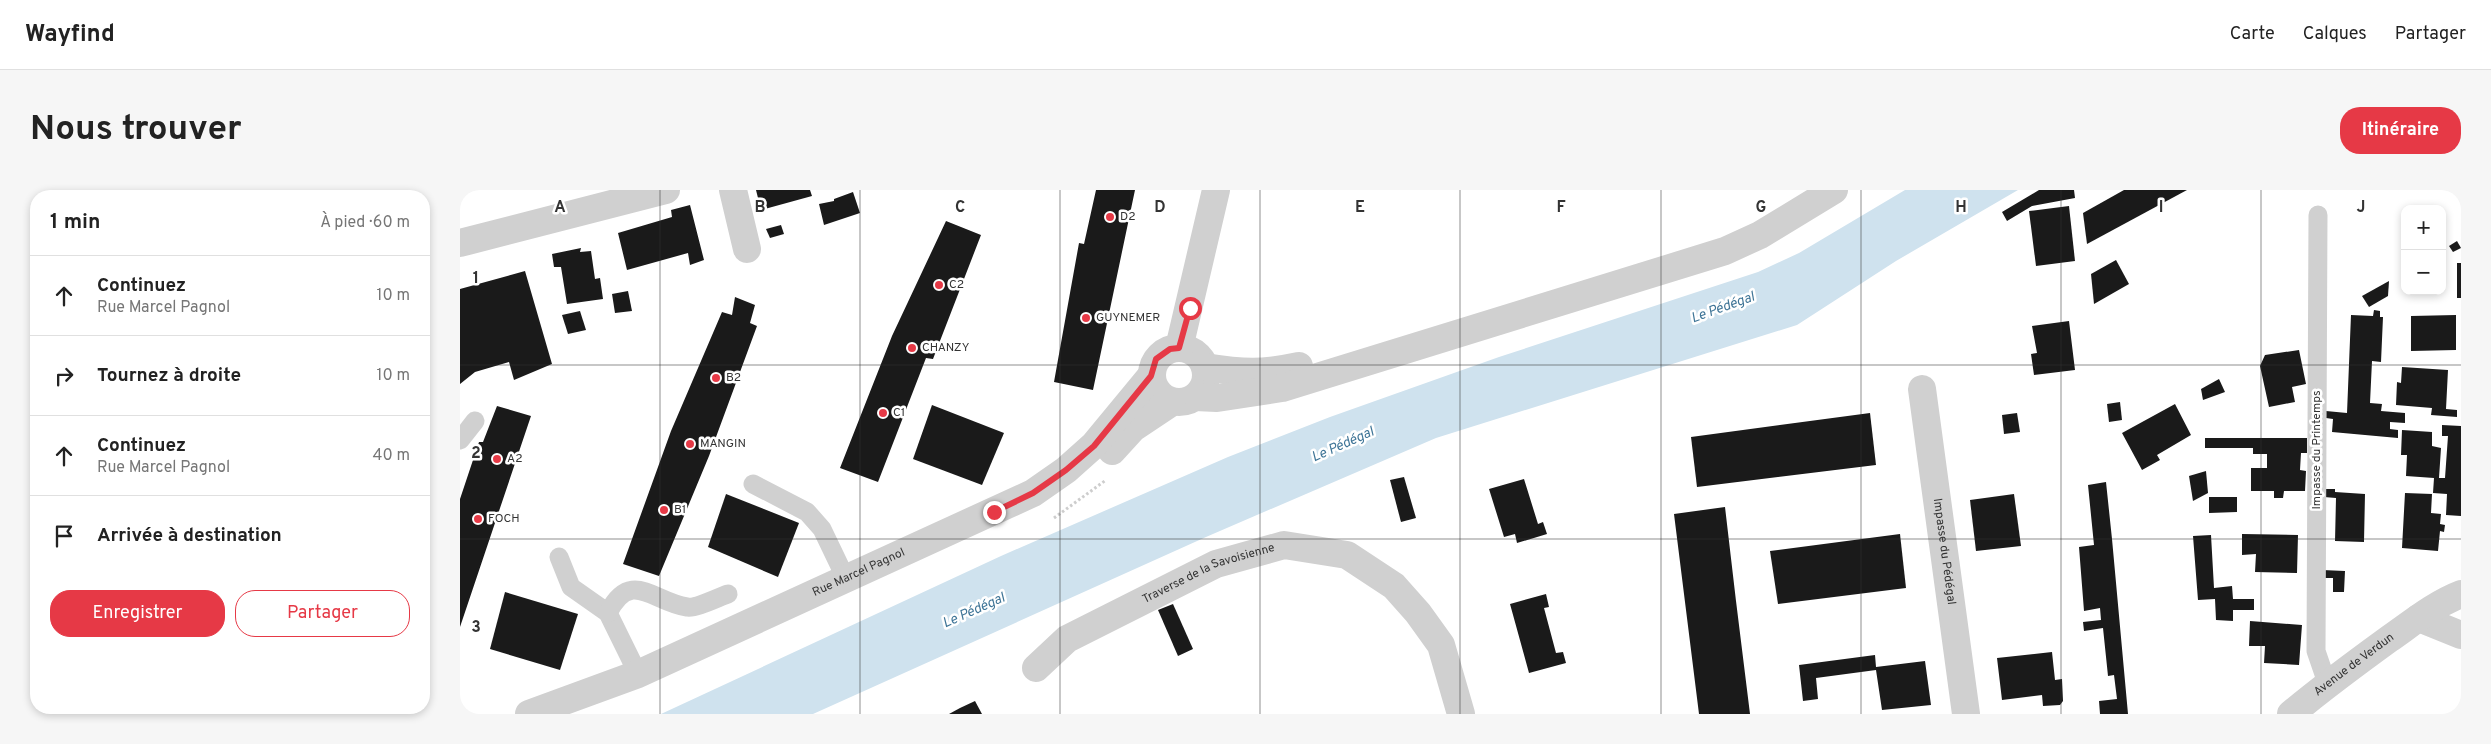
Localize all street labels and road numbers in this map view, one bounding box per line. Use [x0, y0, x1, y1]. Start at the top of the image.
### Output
street label: Impasse du Printemps [2309, 390, 2325, 510]
street label: Impasse du Pédégal [1929, 497, 1959, 606]
street label: Traverse de la Savoisienne [1140, 540, 1277, 608]
street label: Rue Marcel Pagnol [810, 545, 908, 601]
street label: Avenue de Verdun [2311, 630, 2398, 700]

